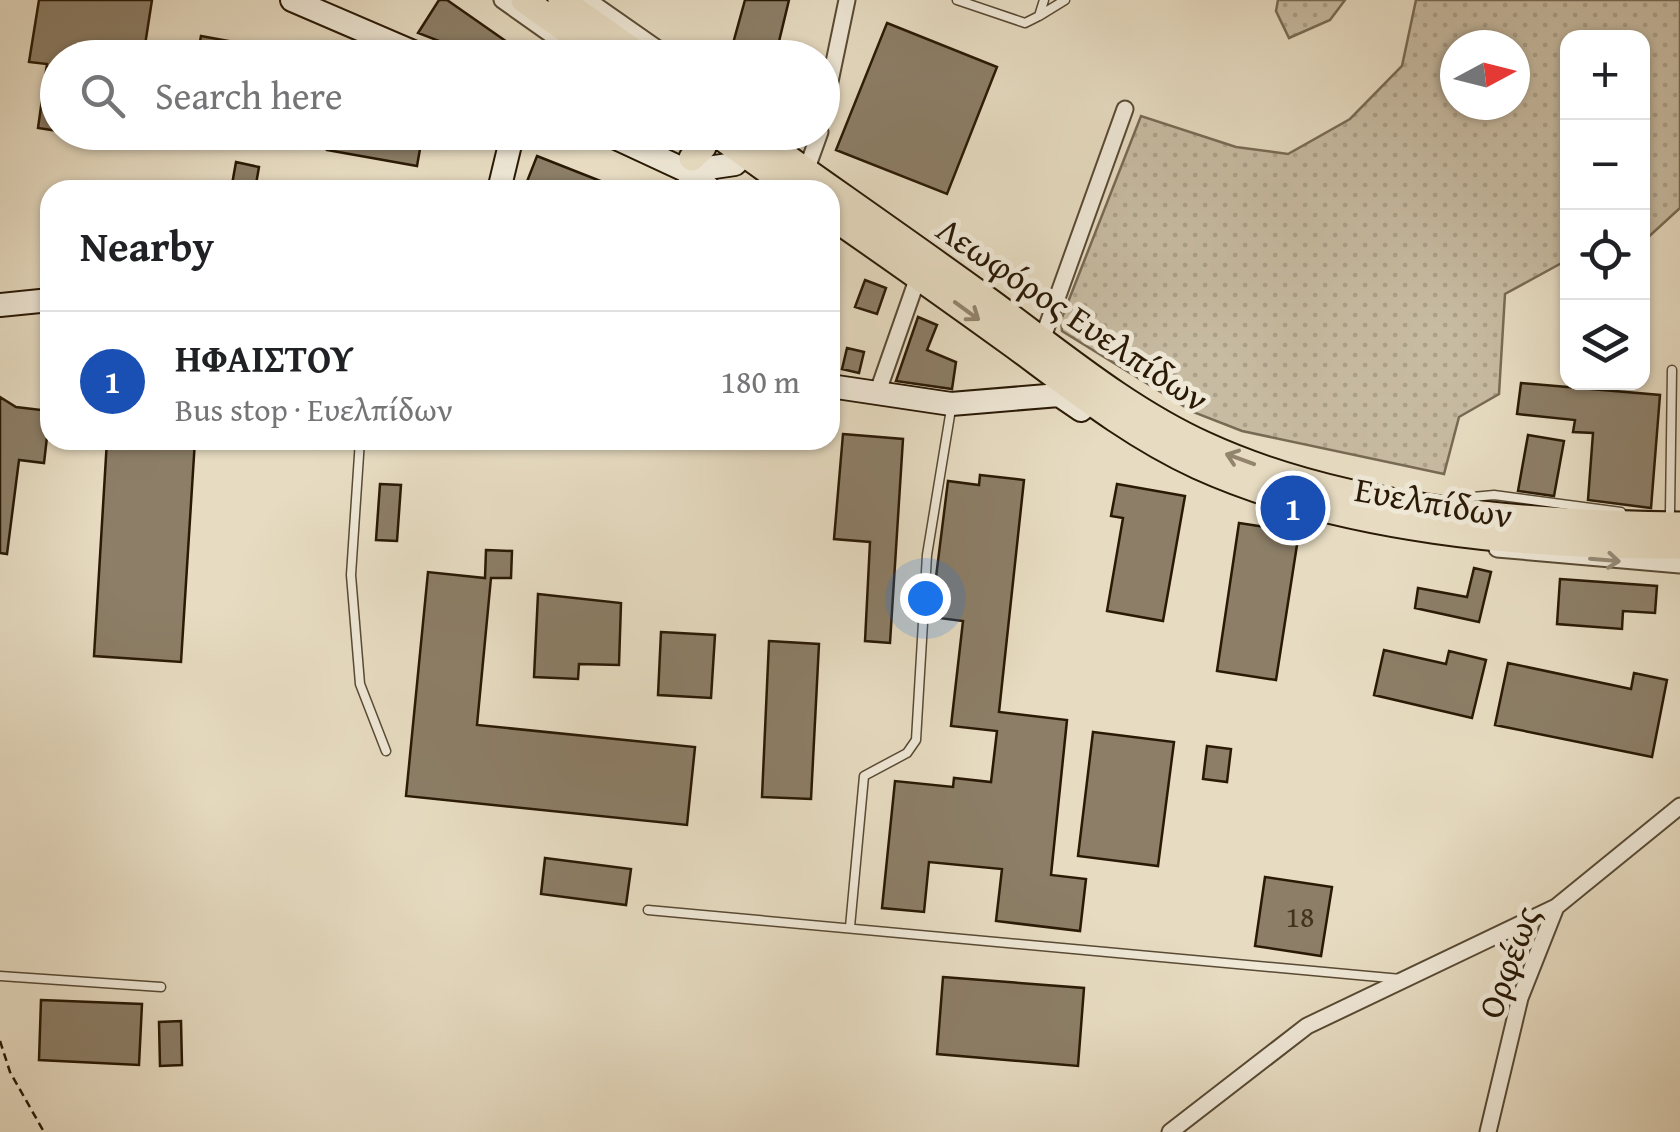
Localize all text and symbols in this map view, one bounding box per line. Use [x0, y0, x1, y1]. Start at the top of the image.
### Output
north arrow [1440, 30, 1530, 120]
map controls [1560, 30, 1650, 390]
button: + [1560, 30, 1650, 120]
search box [40, 40, 840, 150]
text: Search here [155, 67, 343, 123]
icon: search [75, 68, 130, 123]
button: − [1560, 120, 1650, 210]
street label: Λεωφόρος Ευελπίδων [927, 204, 1219, 424]
button: locate [1560, 210, 1650, 300]
text: Nearby [80, 215, 214, 276]
one-way arrow [953, 300, 980, 321]
button: layers [1560, 300, 1650, 390]
text: ΗΦΑΙΣΤΟΥ [175, 330, 354, 386]
text: 1 [104, 358, 121, 405]
text: 180 m [721, 358, 800, 405]
text: Bus stop · Ευελπίδων [175, 386, 453, 433]
one-way arrow [1225, 449, 1256, 467]
street label: Ευελπίδων [1351, 463, 1517, 541]
pin: 1 [1260, 470, 1326, 546]
one-way arrow [1588, 551, 1620, 570]
your location [900, 573, 951, 624]
house number: 18 [1286, 894, 1314, 938]
street label: Ορφέως [1464, 899, 1552, 1025]

